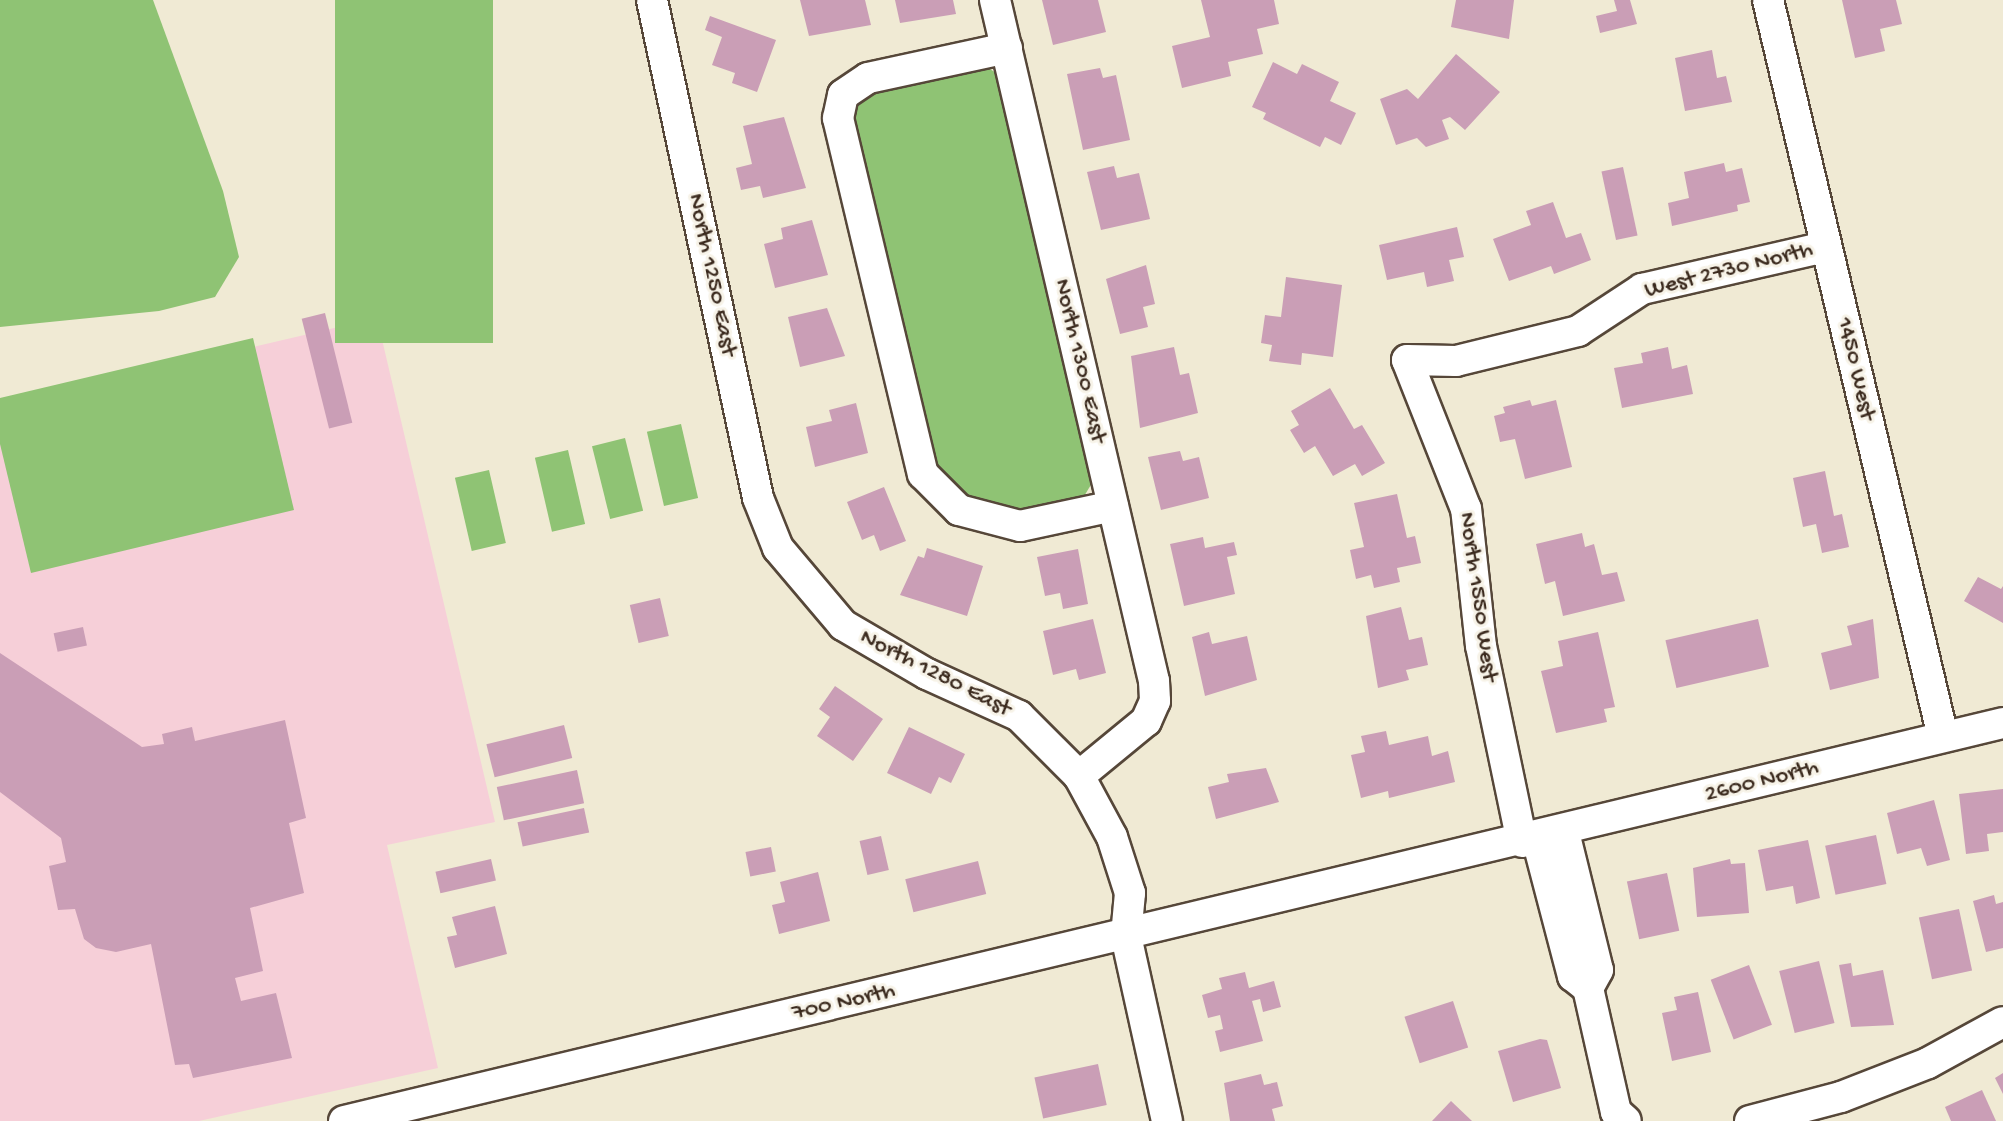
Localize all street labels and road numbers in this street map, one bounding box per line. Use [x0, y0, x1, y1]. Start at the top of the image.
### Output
street label: North 1250 East [680, 191, 742, 359]
street label: West 2730 North [1642, 236, 1816, 306]
street label: North 1300 East [1046, 276, 1112, 446]
street label: 1450 West [1829, 315, 1881, 423]
street label: North 1550 West [1451, 510, 1503, 684]
street label: North 1280 East [855, 624, 1015, 724]
street label: 2600 North [1702, 754, 1822, 810]
street label: 700 North [790, 977, 898, 1029]

